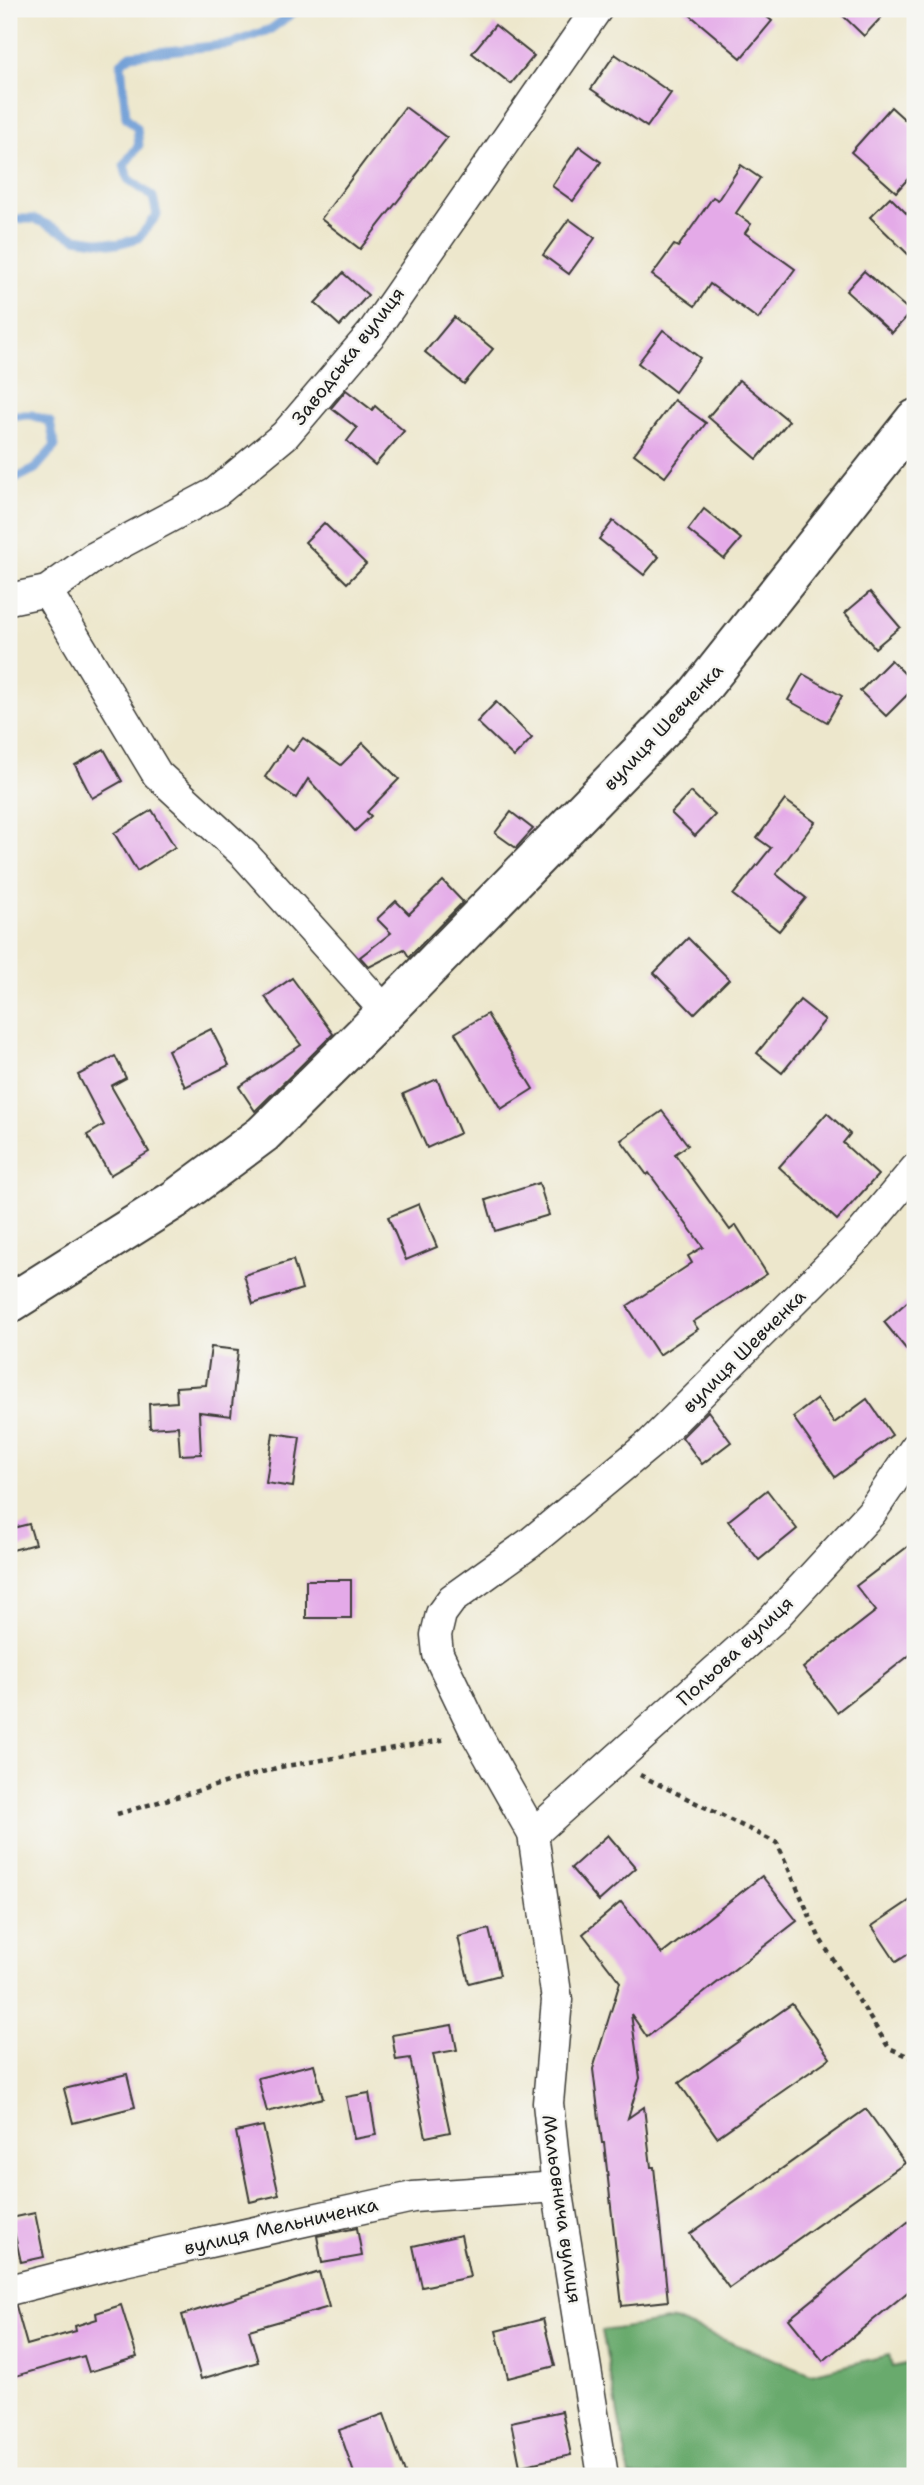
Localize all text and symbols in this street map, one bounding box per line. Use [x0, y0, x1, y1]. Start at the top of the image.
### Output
street label: Заводська вулиця [286, 282, 410, 430]
street label: вулиця Шевченка [598, 658, 728, 796]
street label: вулиця Шевченка [677, 1284, 811, 1418]
street label: Польова вулиця [672, 1591, 798, 1711]
street label: Мальовнича вулиця [536, 2113, 588, 2305]
street label: вулиця Мельниченка [182, 2191, 381, 2260]

